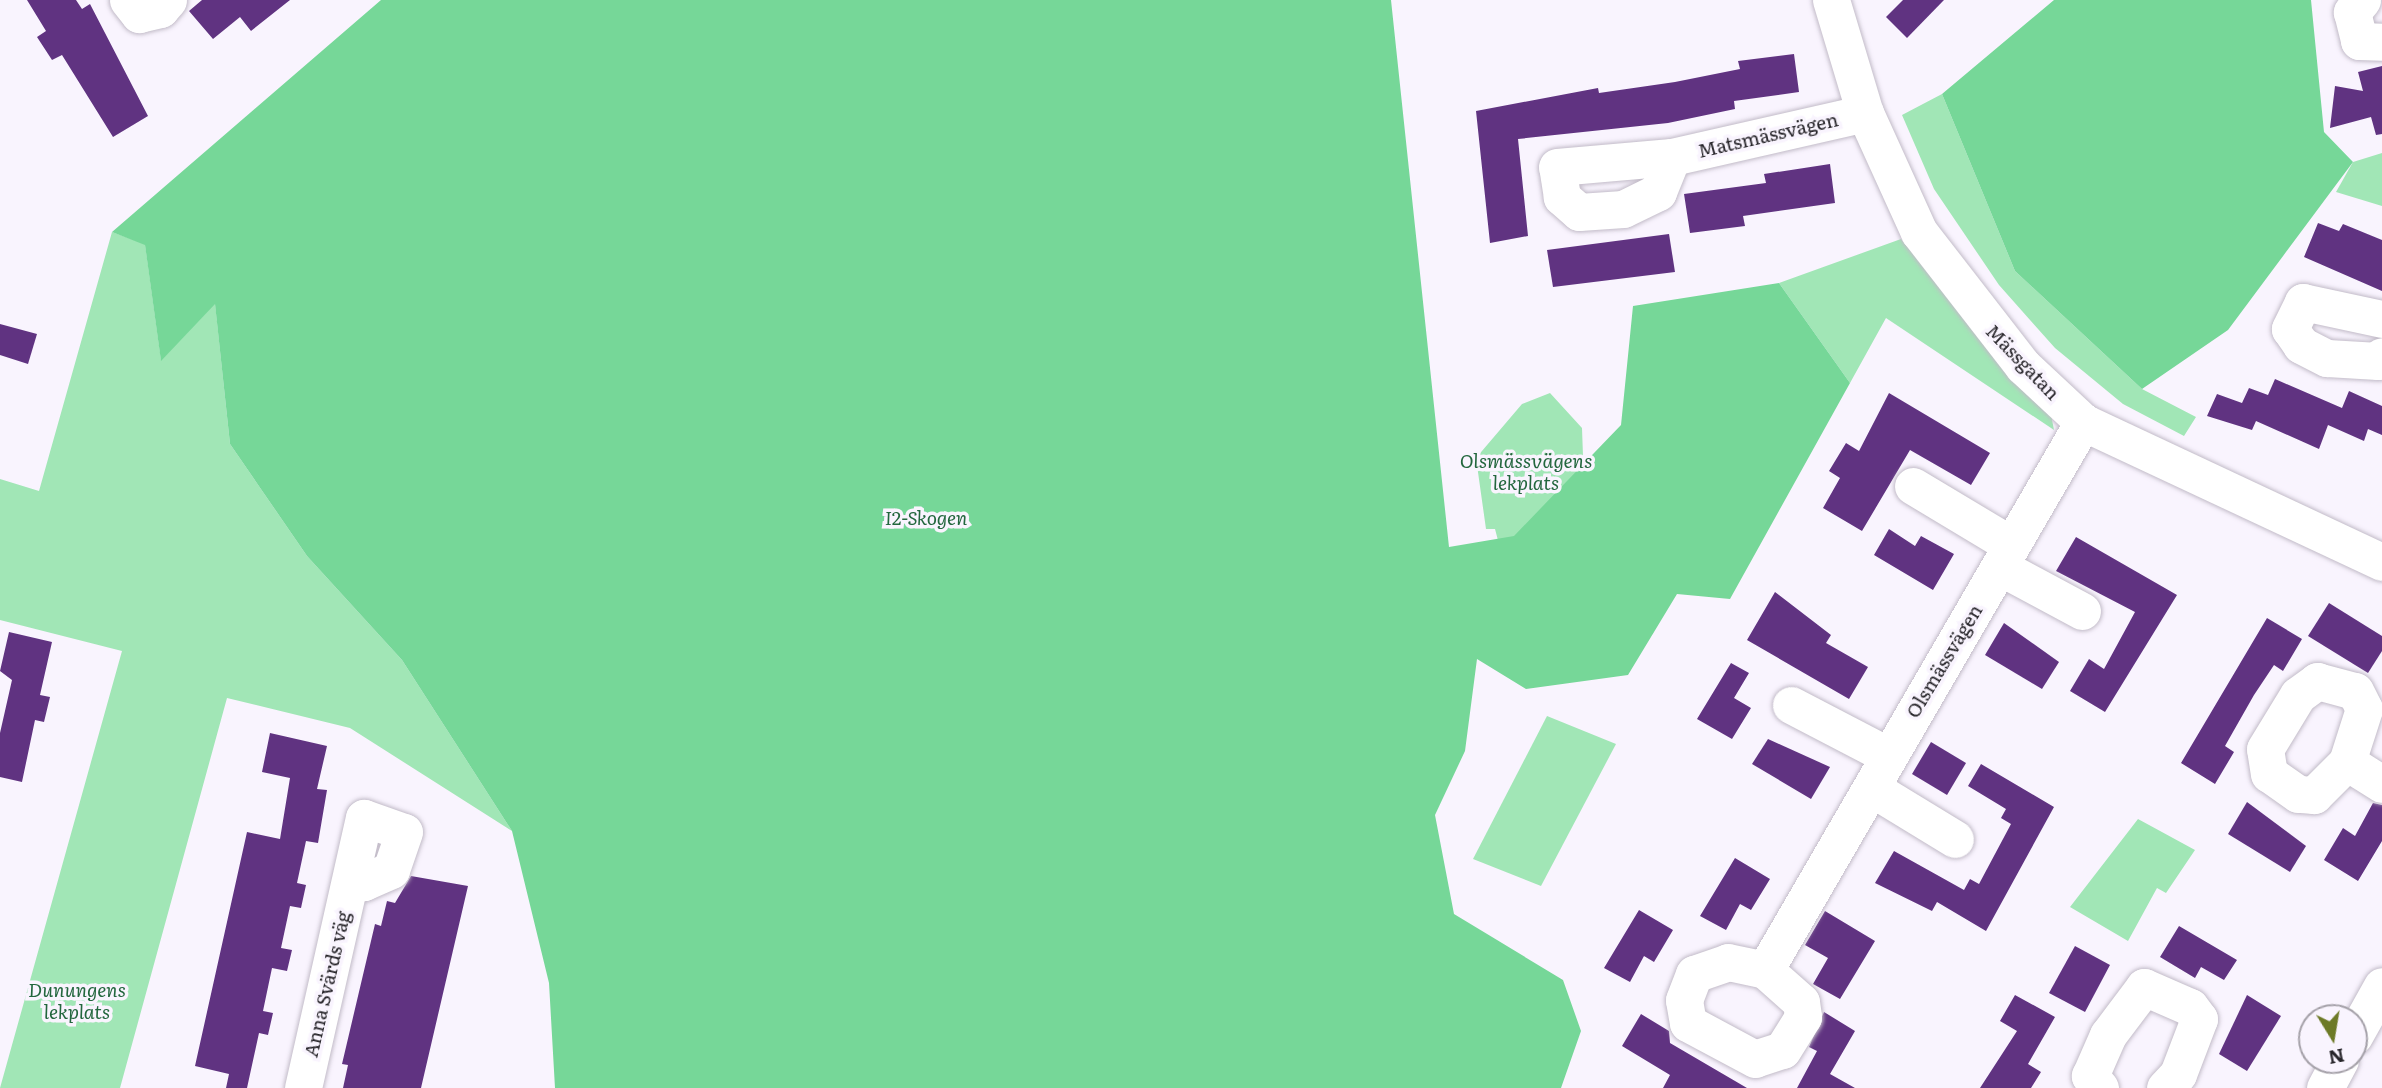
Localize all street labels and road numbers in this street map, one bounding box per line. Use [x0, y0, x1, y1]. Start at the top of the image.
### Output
street label: Matsmässvägen [1696, 108, 1840, 162]
street label: Mässgatan [1981, 320, 2065, 404]
street label: Olsmässvägen [1901, 600, 1987, 722]
street label: Anna Svärds väg [299, 909, 355, 1059]

